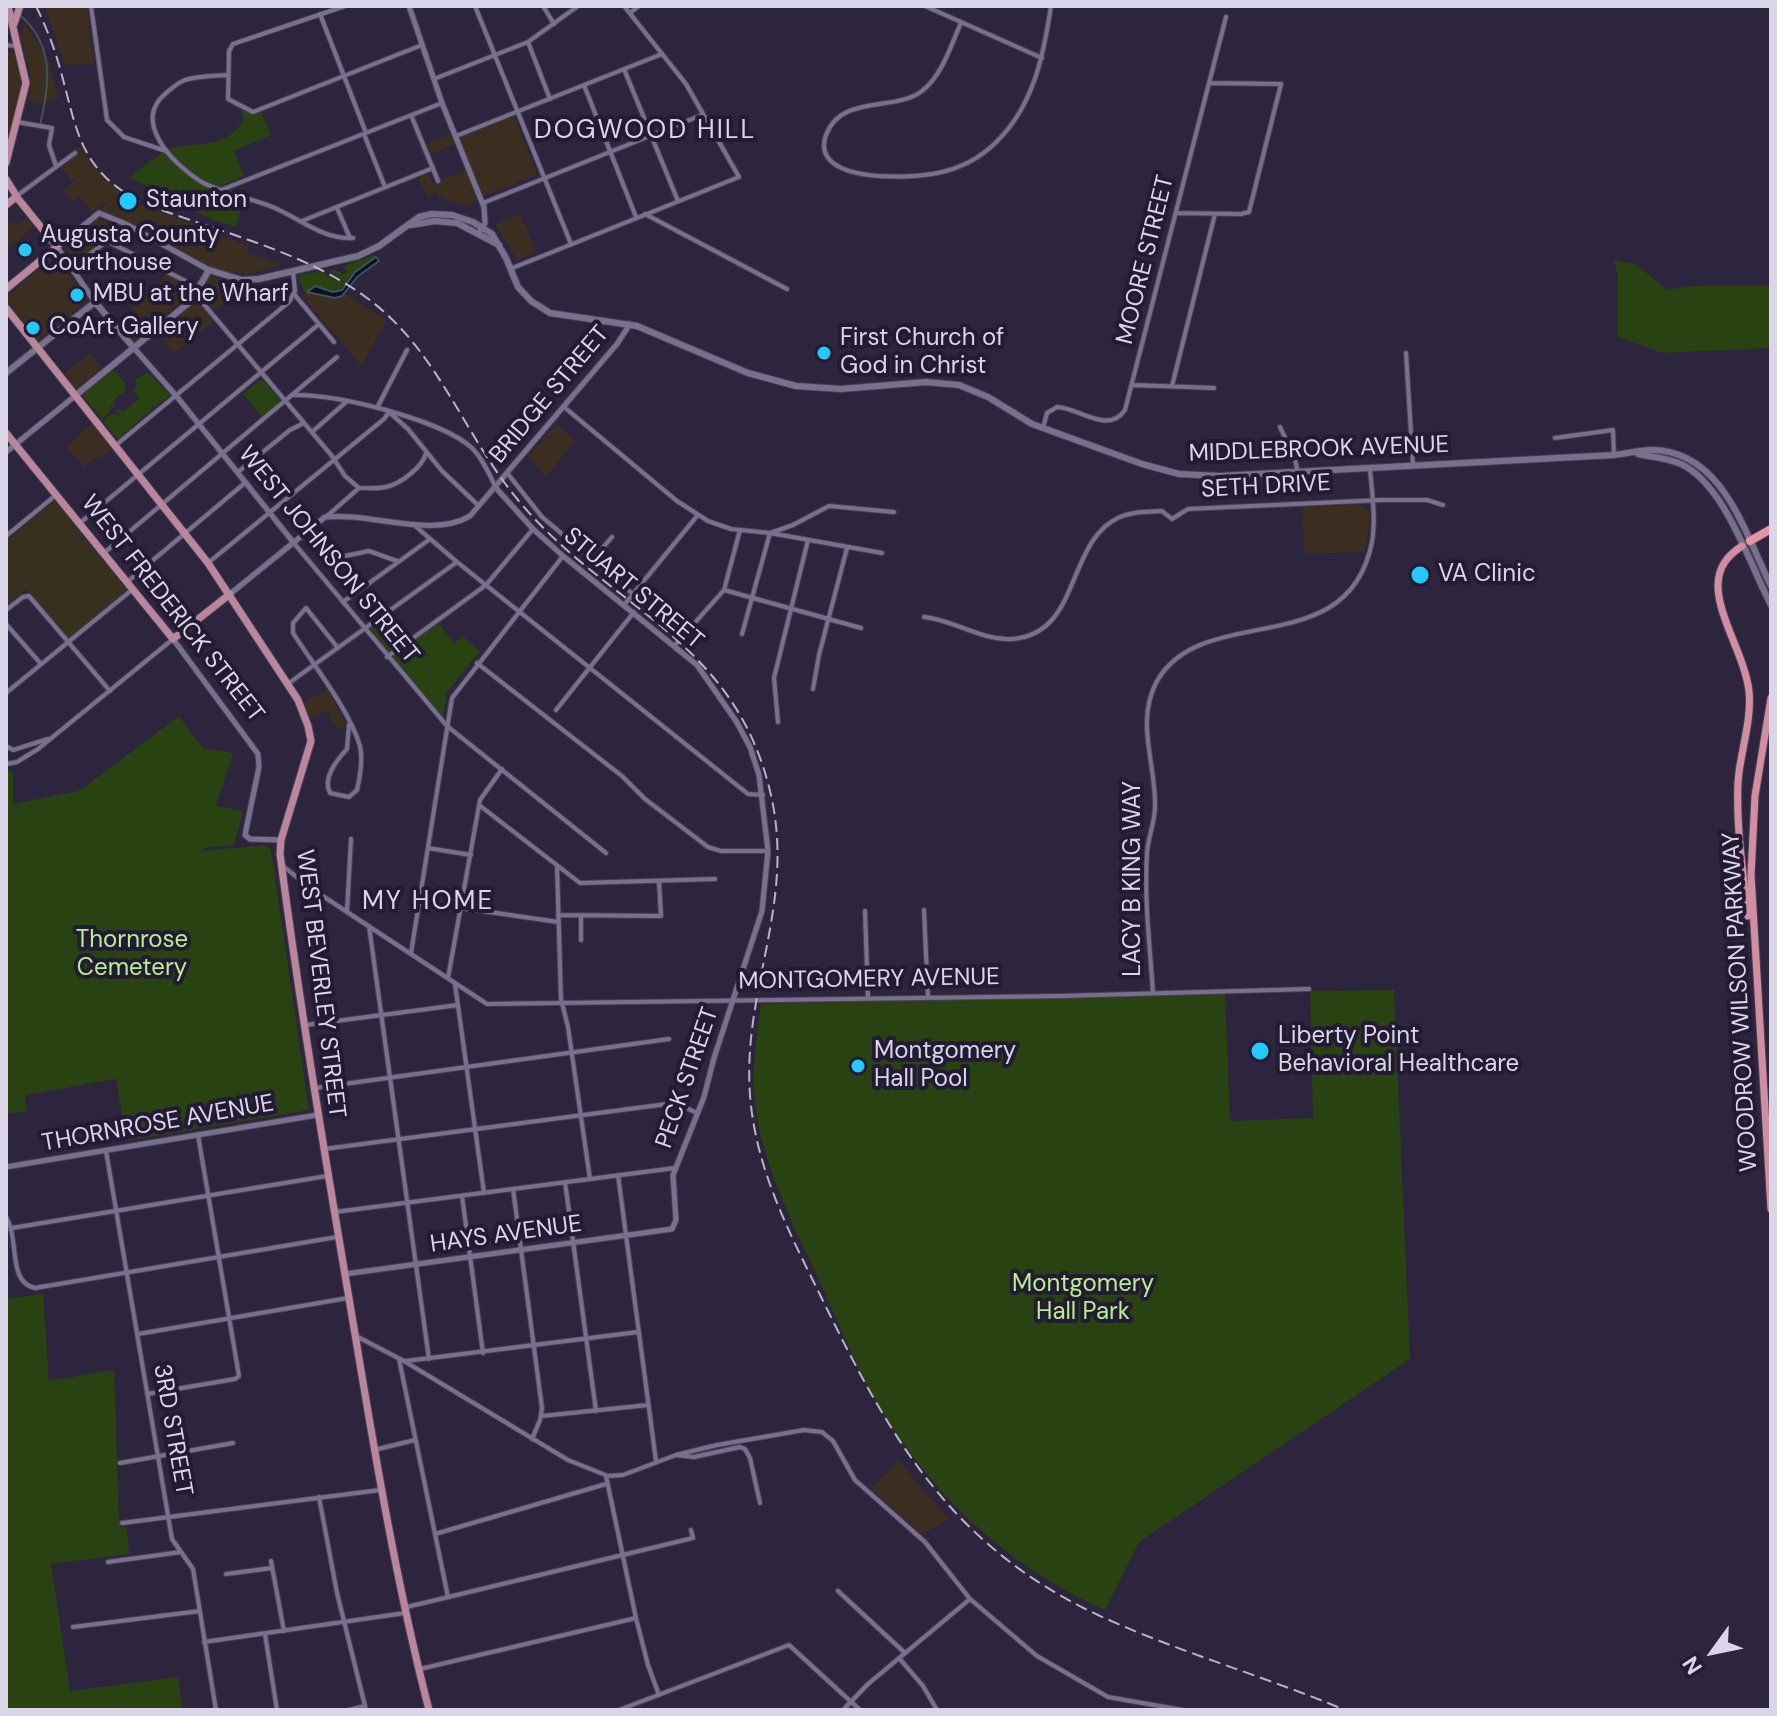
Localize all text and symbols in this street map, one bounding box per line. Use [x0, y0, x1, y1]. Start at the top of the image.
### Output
district label: DOGWOOD HILL [534, 115, 756, 147]
street label: MOORE STREET [1111, 172, 1181, 348]
place label: Staunton [146, 187, 247, 215]
marker: Staunton [117, 190, 139, 212]
place label: Augusta County Courthouse [41, 222, 220, 278]
marker: Augusta County Courthouse [16, 241, 34, 259]
place label: MBU at the Wharf [93, 281, 289, 309]
marker: MBU at the Wharf [68, 286, 86, 304]
place label: CoArt Gallery [49, 314, 199, 342]
marker: CoArt Gallery [24, 319, 42, 337]
street label: BRIDGE STREET [484, 320, 616, 470]
place label: First Church of God in Christ [840, 325, 1004, 381]
marker: First Church of God in Christ [815, 344, 833, 362]
street label: MIDDLEBROOK AVENUE [1188, 431, 1450, 469]
street label: WEST JOHNSON STREET [232, 441, 424, 669]
street label: SETH DRIVE [1200, 469, 1332, 505]
street label: WEST FREDERICK STREET [74, 490, 270, 728]
street label: STUART STREET [557, 522, 709, 656]
place label: VA Clinic [1438, 561, 1536, 589]
marker: VA Clinic [1409, 564, 1431, 586]
street label: LACY B KING WAY [1120, 781, 1148, 977]
street label: WOODROW WILSON PARKWAY [1718, 831, 1764, 1173]
street label: WEST BEVERLEY STREET [289, 848, 351, 1120]
district label: MY HOME [362, 886, 494, 918]
park label: Thornrose Cemetery [76, 927, 188, 983]
street label: MONTGOMERY AVENUE [738, 963, 1000, 997]
street label: PECK STREET [650, 1004, 726, 1152]
place label: Liberty Point Behavioral Healthcare [1278, 1023, 1519, 1079]
place label: Montgomery Hall Pool [874, 1038, 1016, 1094]
marker: Liberty Point Behavioral Healthcare [1249, 1040, 1271, 1062]
marker: Montgomery Hall Pool [849, 1057, 867, 1075]
street label: THORNROSE AVENUE [40, 1089, 276, 1159]
street label: HAYS AVENUE [428, 1210, 584, 1260]
park label: Montgomery Hall Park [1012, 1271, 1154, 1327]
street label: 3RD STREET [146, 1362, 198, 1498]
north arrow [1673, 1612, 1753, 1692]
text: N [1676, 1651, 1709, 1680]

